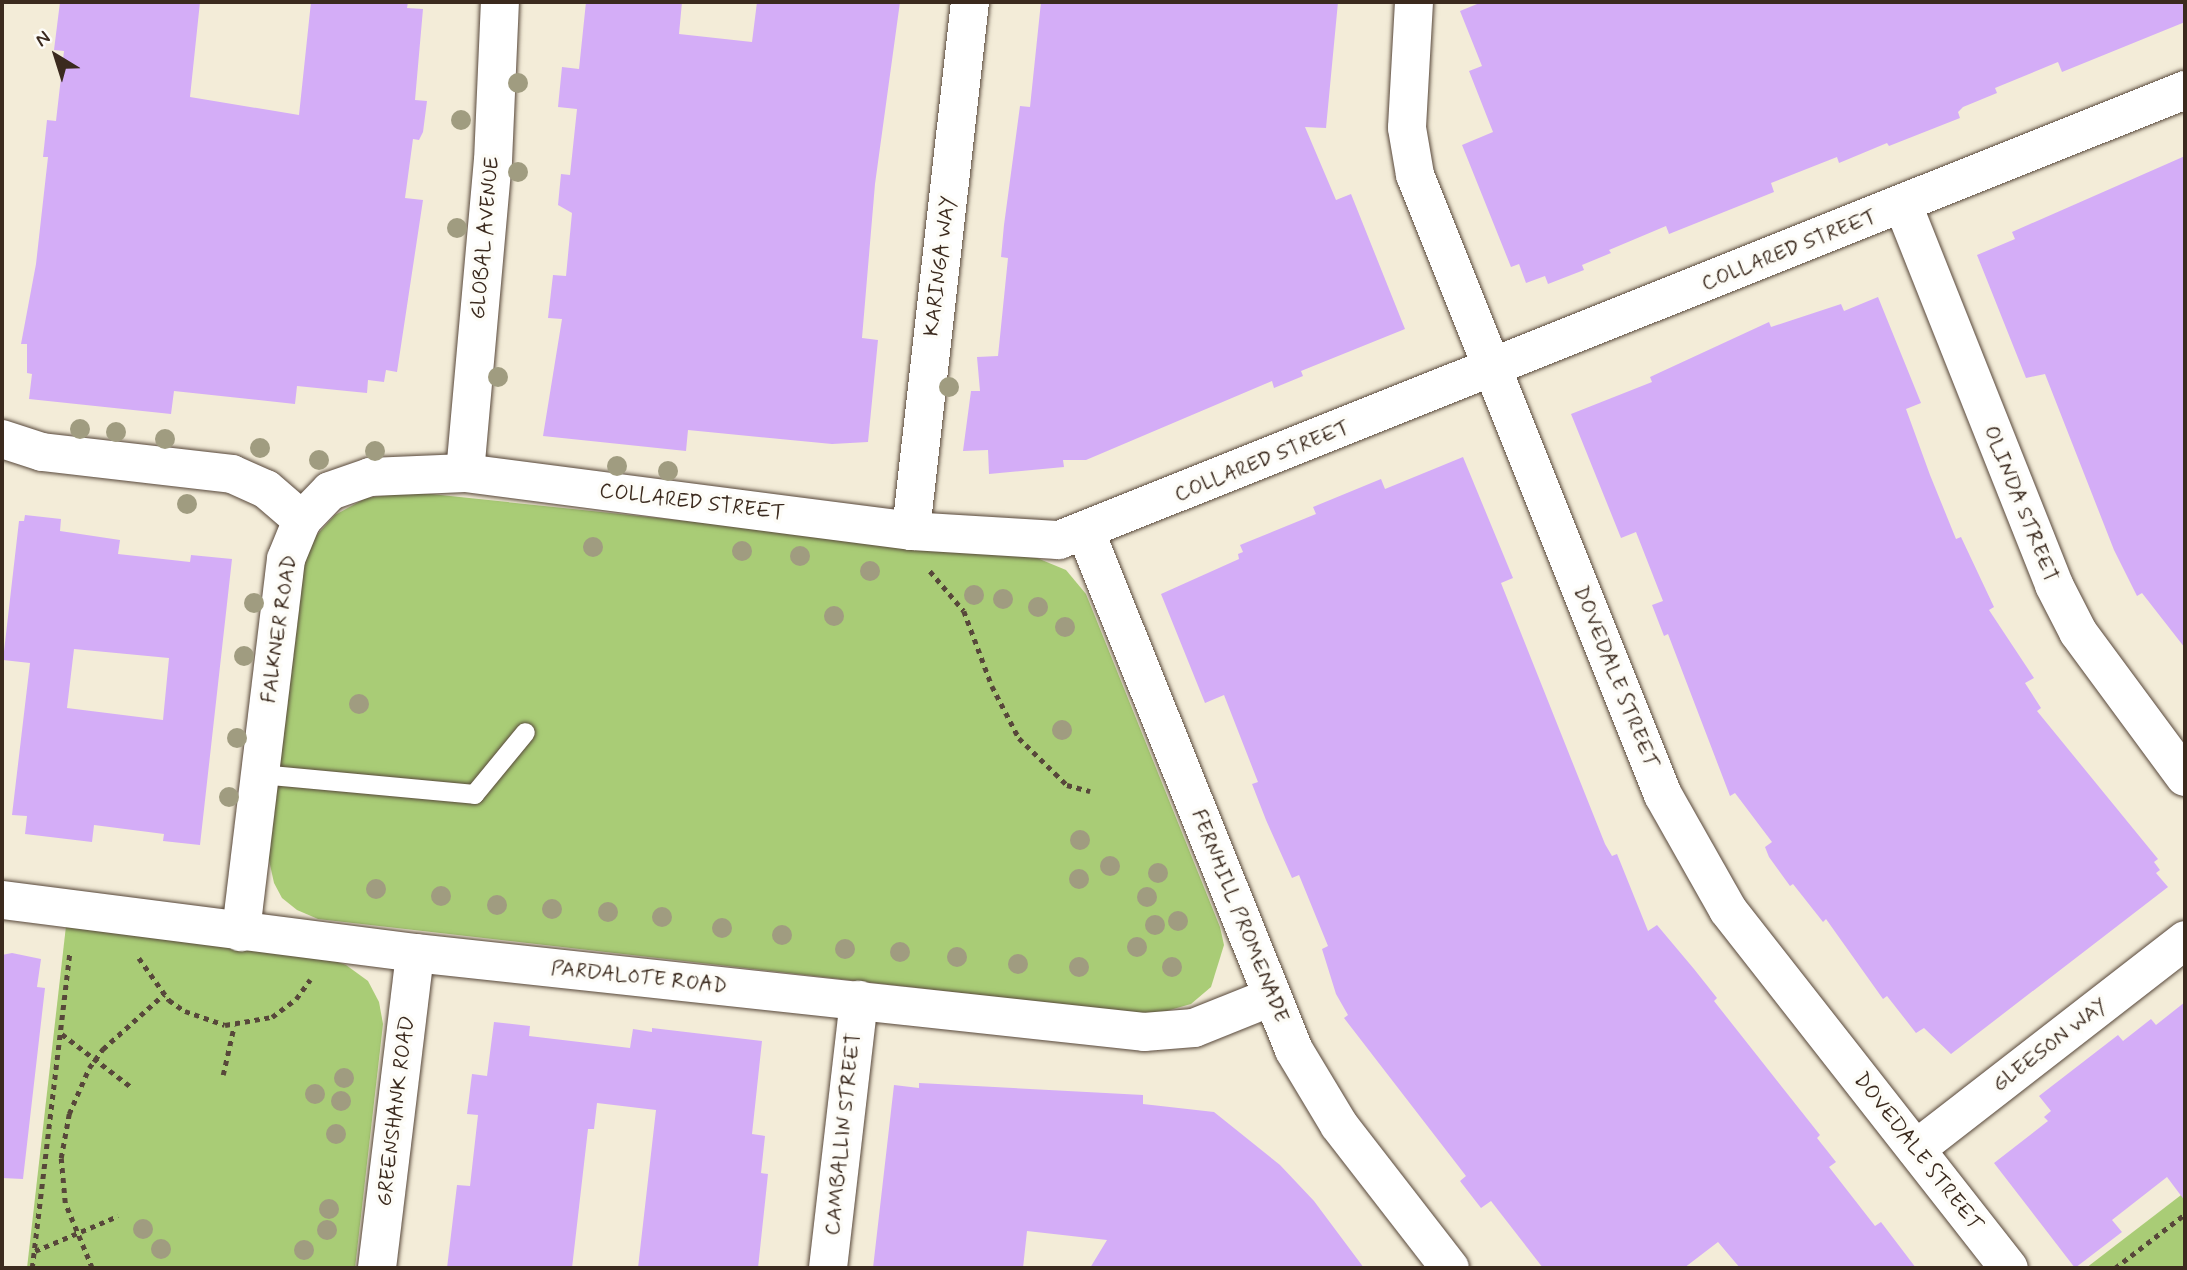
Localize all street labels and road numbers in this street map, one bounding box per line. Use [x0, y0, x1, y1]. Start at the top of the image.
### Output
street label: GLOBAL AVENUE [465, 154, 505, 322]
street label: KARINGA WAY [919, 194, 961, 338]
street label: COLLARED STREET [1697, 203, 1881, 297]
street label: COLLARED STREET [1170, 414, 1354, 508]
street label: OLINDA STREET [1978, 422, 2064, 586]
street label: COLLARED STREET [597, 478, 787, 526]
street label: FALKNER ROAD [256, 554, 302, 704]
street label: DOVEDALE STREET [1568, 582, 1664, 772]
street label: FERNHILL PROMENADE [1186, 806, 1294, 1026]
street label: PARDALOTE ROAD [551, 955, 727, 999]
street label: GLEESON WAY [1987, 992, 2113, 1098]
street label: GREENSHANK ROAD [372, 1015, 420, 1207]
street label: CAMBALLIN STREET [820, 1031, 866, 1237]
street label: DOVEDALE STREET [1848, 1067, 1988, 1237]

